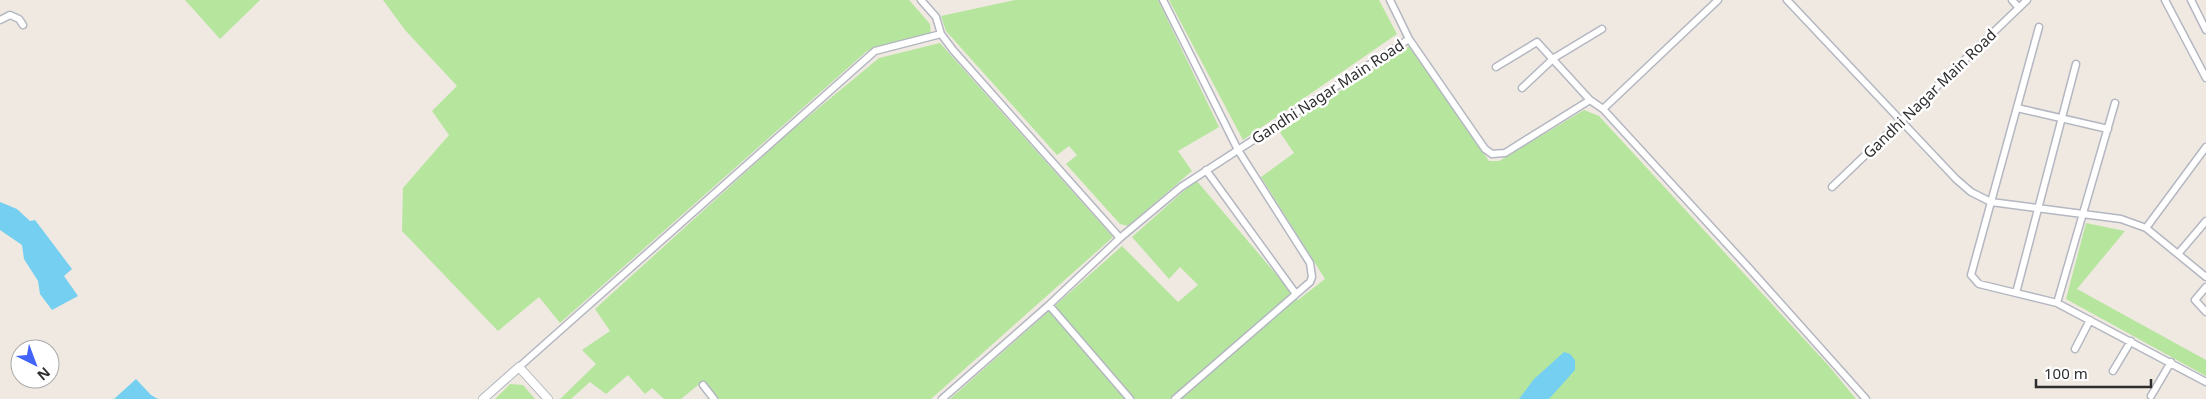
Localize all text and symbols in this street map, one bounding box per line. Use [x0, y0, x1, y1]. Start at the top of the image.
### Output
street label: Gandhi Nagar Main Road [1859, 24, 2000, 162]
street label: Gandhi Nagar Main Road [1248, 34, 1407, 148]
north arrow [10, 339, 60, 389]
scale bar [2036, 356, 2151, 388]
text: N [33, 363, 55, 385]
text: 100 m [2044, 363, 2088, 383]

